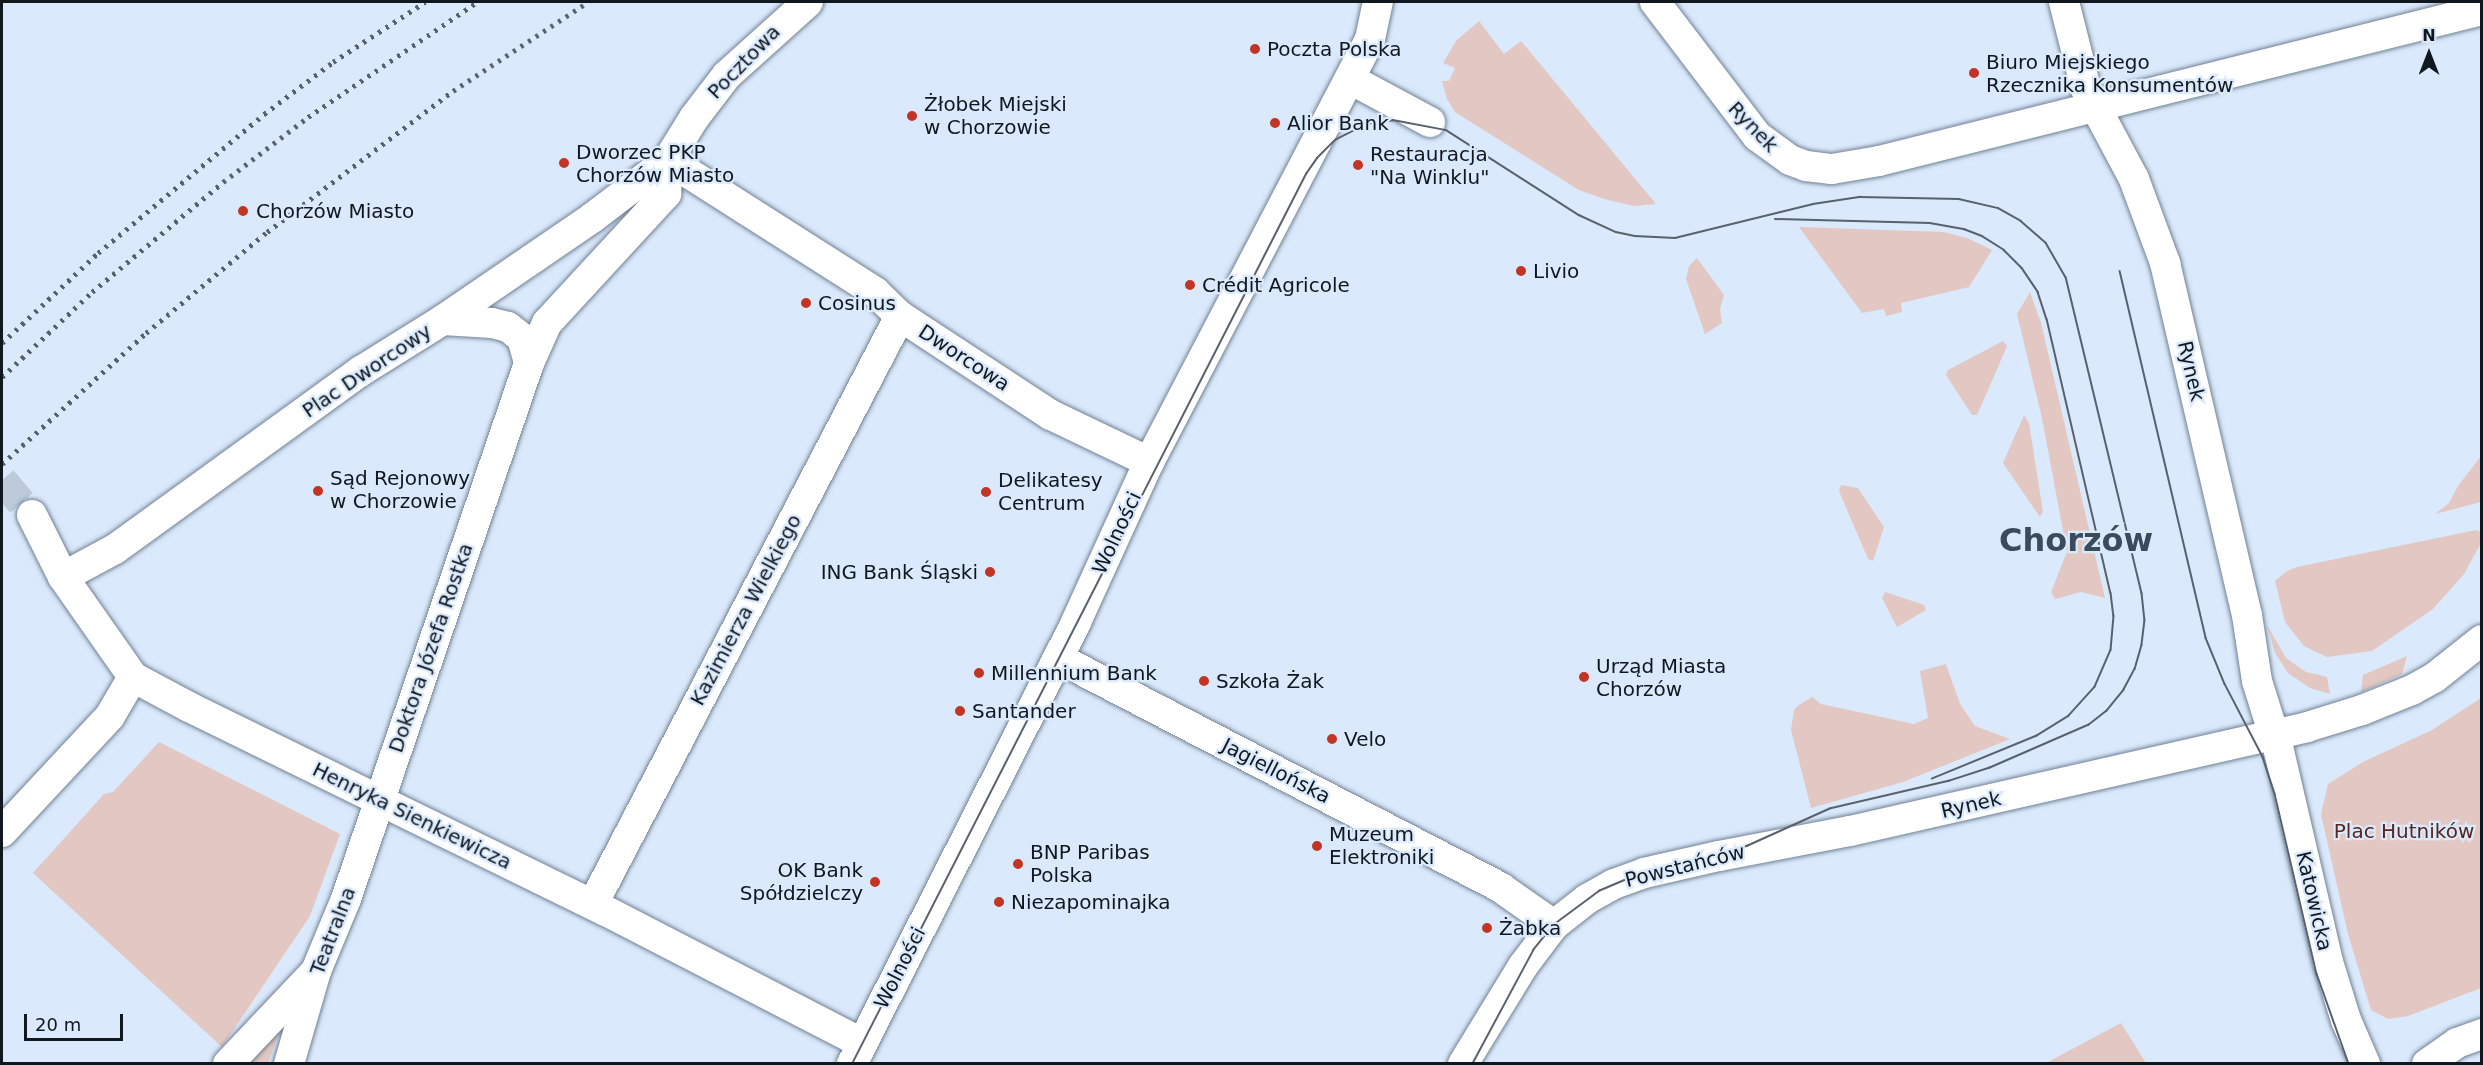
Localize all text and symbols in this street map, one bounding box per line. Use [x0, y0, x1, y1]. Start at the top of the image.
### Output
street label: Pocztowa [703, 20, 785, 104]
north arrow [2399, 24, 2459, 84]
text: N [2422, 26, 2436, 45]
place label: Poczta Polska [1267, 37, 1402, 61]
marker: Poczta Polska [1248, 42, 1262, 56]
place label: Biuro Miejskiego Rzecznika Konsumentów [1986, 50, 2233, 97]
marker: Biuro Miejskiego Rzecznika Konsumentów [1967, 66, 1981, 80]
place label: Żłobek Miejski w Chorzowie [924, 92, 1067, 139]
street label: Rynek [1723, 97, 1783, 157]
marker: Żłobek Miejski w Chorzowie [905, 109, 919, 123]
place label: Alior Bank [1287, 111, 1389, 135]
marker: Alior Bank [1268, 116, 1282, 130]
place label: Dworzec PKP Chorzów Miasto [576, 140, 734, 187]
place label: Restauracja "Na Winklu" [1370, 142, 1489, 189]
marker: Dworzec PKP Chorzów Miasto [557, 156, 571, 170]
marker: Restauracja "Na Winklu" [1351, 158, 1365, 172]
place label: Chorzów Miasto [256, 199, 414, 223]
marker: Chorzów Miasto [234, 202, 252, 220]
place label: Livio [1533, 259, 1579, 283]
marker: Livio [1514, 264, 1528, 278]
place label: Crédit Agricole [1202, 273, 1350, 297]
marker: Crédit Agricole [1183, 278, 1197, 292]
place label: Cosinus [818, 291, 896, 315]
marker: Cosinus [799, 296, 813, 310]
street label: Plac Dworcowy [298, 319, 436, 423]
street label: Dworcowa [914, 320, 1014, 396]
street label: Rynek [2172, 338, 2210, 404]
place label: Sąd Rejonowy w Chorzowie [330, 467, 470, 514]
place label: Delikatesy Centrum [998, 468, 1103, 515]
marker: Sąd Rejonowy w Chorzowie [311, 484, 325, 498]
marker: Delikatesy Centrum [979, 485, 993, 499]
street label: Wolności [1087, 488, 1147, 578]
street label: Kazimierza Wielkiego [685, 510, 807, 710]
district label: Chorzów [1999, 521, 2153, 559]
street label: Doktora Józefa Rostka [384, 540, 478, 756]
place label: ING Bank Śląski [821, 560, 978, 584]
marker: ING Bank Śląski [983, 565, 997, 579]
place label: Urząd Miasta Chorzów [1596, 654, 1726, 701]
place label: Millennium Bank [991, 661, 1157, 685]
marker: Millennium Bank [972, 666, 986, 680]
place label: Szkoła Żak [1216, 669, 1324, 693]
marker: Urząd Miasta Chorzów [1577, 670, 1591, 684]
marker: Szkoła Żak [1197, 674, 1211, 688]
place label: Santander [972, 699, 1076, 723]
marker: Santander [953, 704, 967, 718]
place label: Velo [1344, 727, 1386, 751]
marker: Velo [1325, 732, 1339, 746]
street label: Jagiellońska [1218, 733, 1334, 809]
street label: Henryka Sienkiewicza [309, 757, 515, 875]
street label: Rynek [1938, 786, 2004, 824]
park label: Plac Hutników [2334, 819, 2474, 843]
place label: Muzeum Elektroniki [1329, 822, 1434, 869]
marker: Muzeum Elektroniki [1310, 839, 1324, 853]
place label: BNP Paribas Polska [1030, 840, 1150, 887]
street label: Powstańców [1623, 840, 1747, 892]
street label: Katowicka [2291, 849, 2337, 953]
marker: BNP Paribas Polska [1011, 857, 1025, 871]
place label: OK Bank Spółdzielczy [740, 858, 863, 905]
marker: OK Bank Spółdzielczy [868, 875, 882, 889]
street label: Teatralna [305, 884, 361, 978]
place label: Niezapominajka [1011, 890, 1171, 914]
marker: Niezapominajka [992, 895, 1006, 909]
place label: Żabka [1499, 916, 1561, 940]
marker: Żabka [1480, 921, 1494, 935]
street label: Wolności [869, 923, 931, 1013]
scale bar [27, 1002, 126, 1040]
text: 20 m [35, 1014, 81, 1035]

